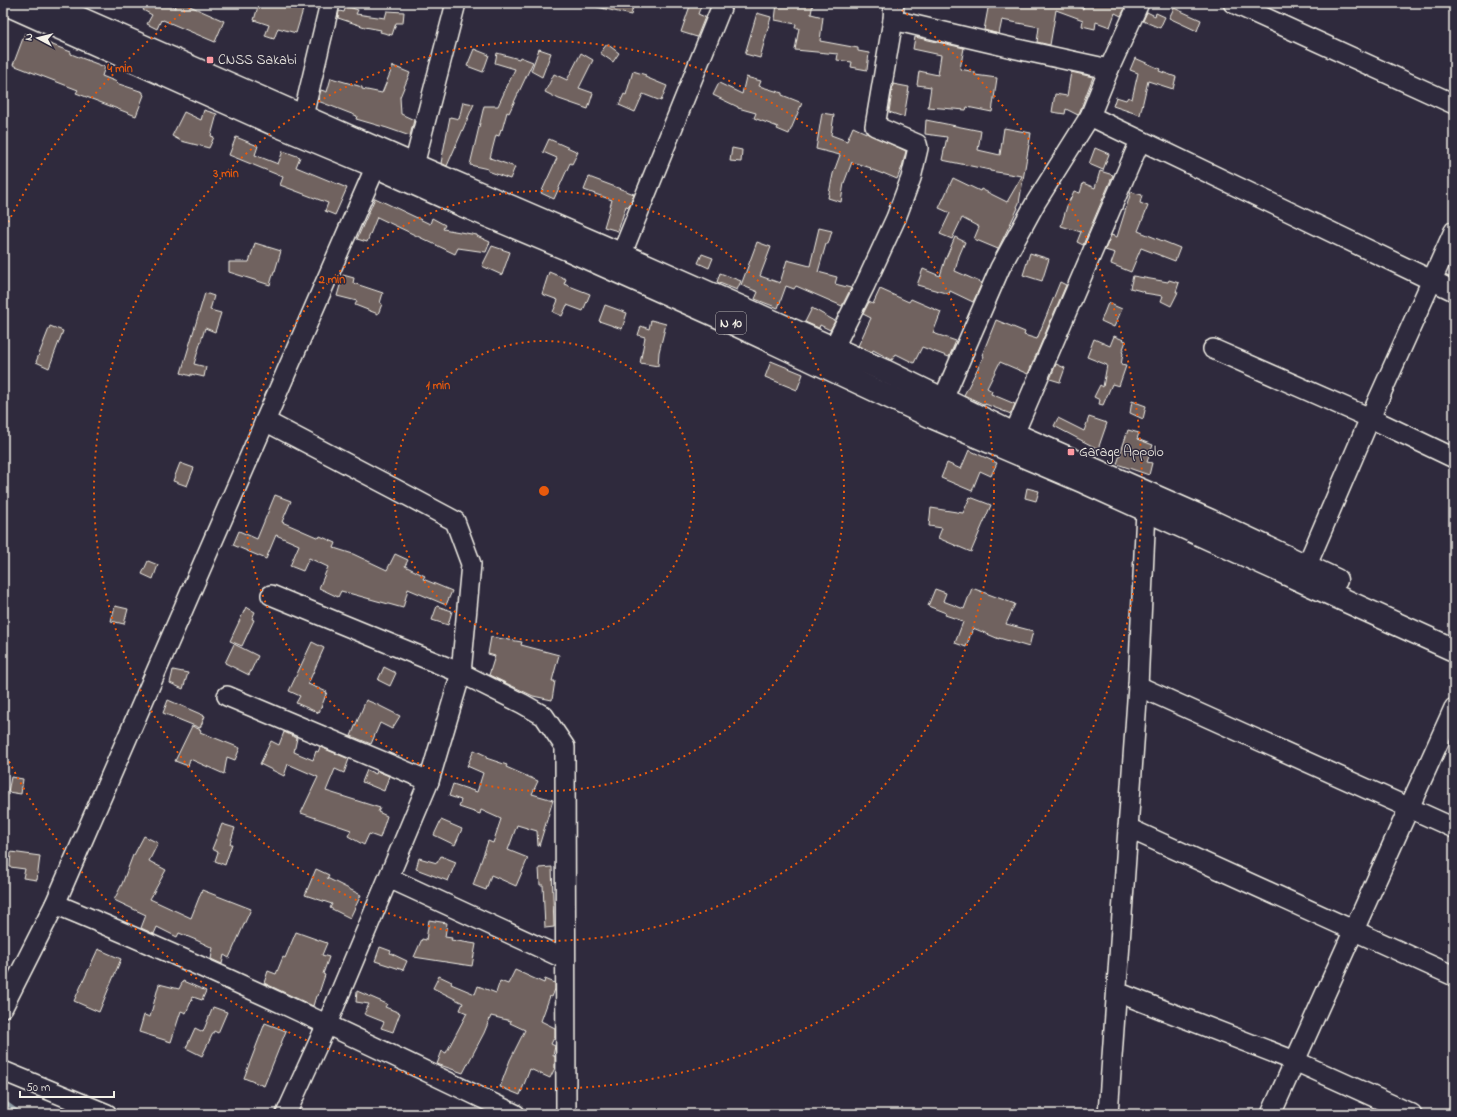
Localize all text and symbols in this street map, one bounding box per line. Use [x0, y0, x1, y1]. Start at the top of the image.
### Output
north arrow [18, 18, 58, 58]
text: N [21, 32, 37, 42]
place label: CNSS Sakabi [218, 50, 297, 71]
marker: CNSS Sakabi [205, 55, 215, 65]
text: 4 min [106, 60, 133, 78]
text: 3 min [212, 165, 239, 183]
text: 2 min [318, 271, 345, 289]
road number: N 10 [716, 312, 746, 334]
text: 1 min [426, 377, 450, 395]
place label: Garage Appolo [1079, 442, 1164, 464]
marker: Garage Appolo [1066, 447, 1076, 457]
centre of rings [537, 484, 551, 498]
scale bar [20, 1073, 114, 1099]
text: 50 m [26, 1079, 50, 1097]

